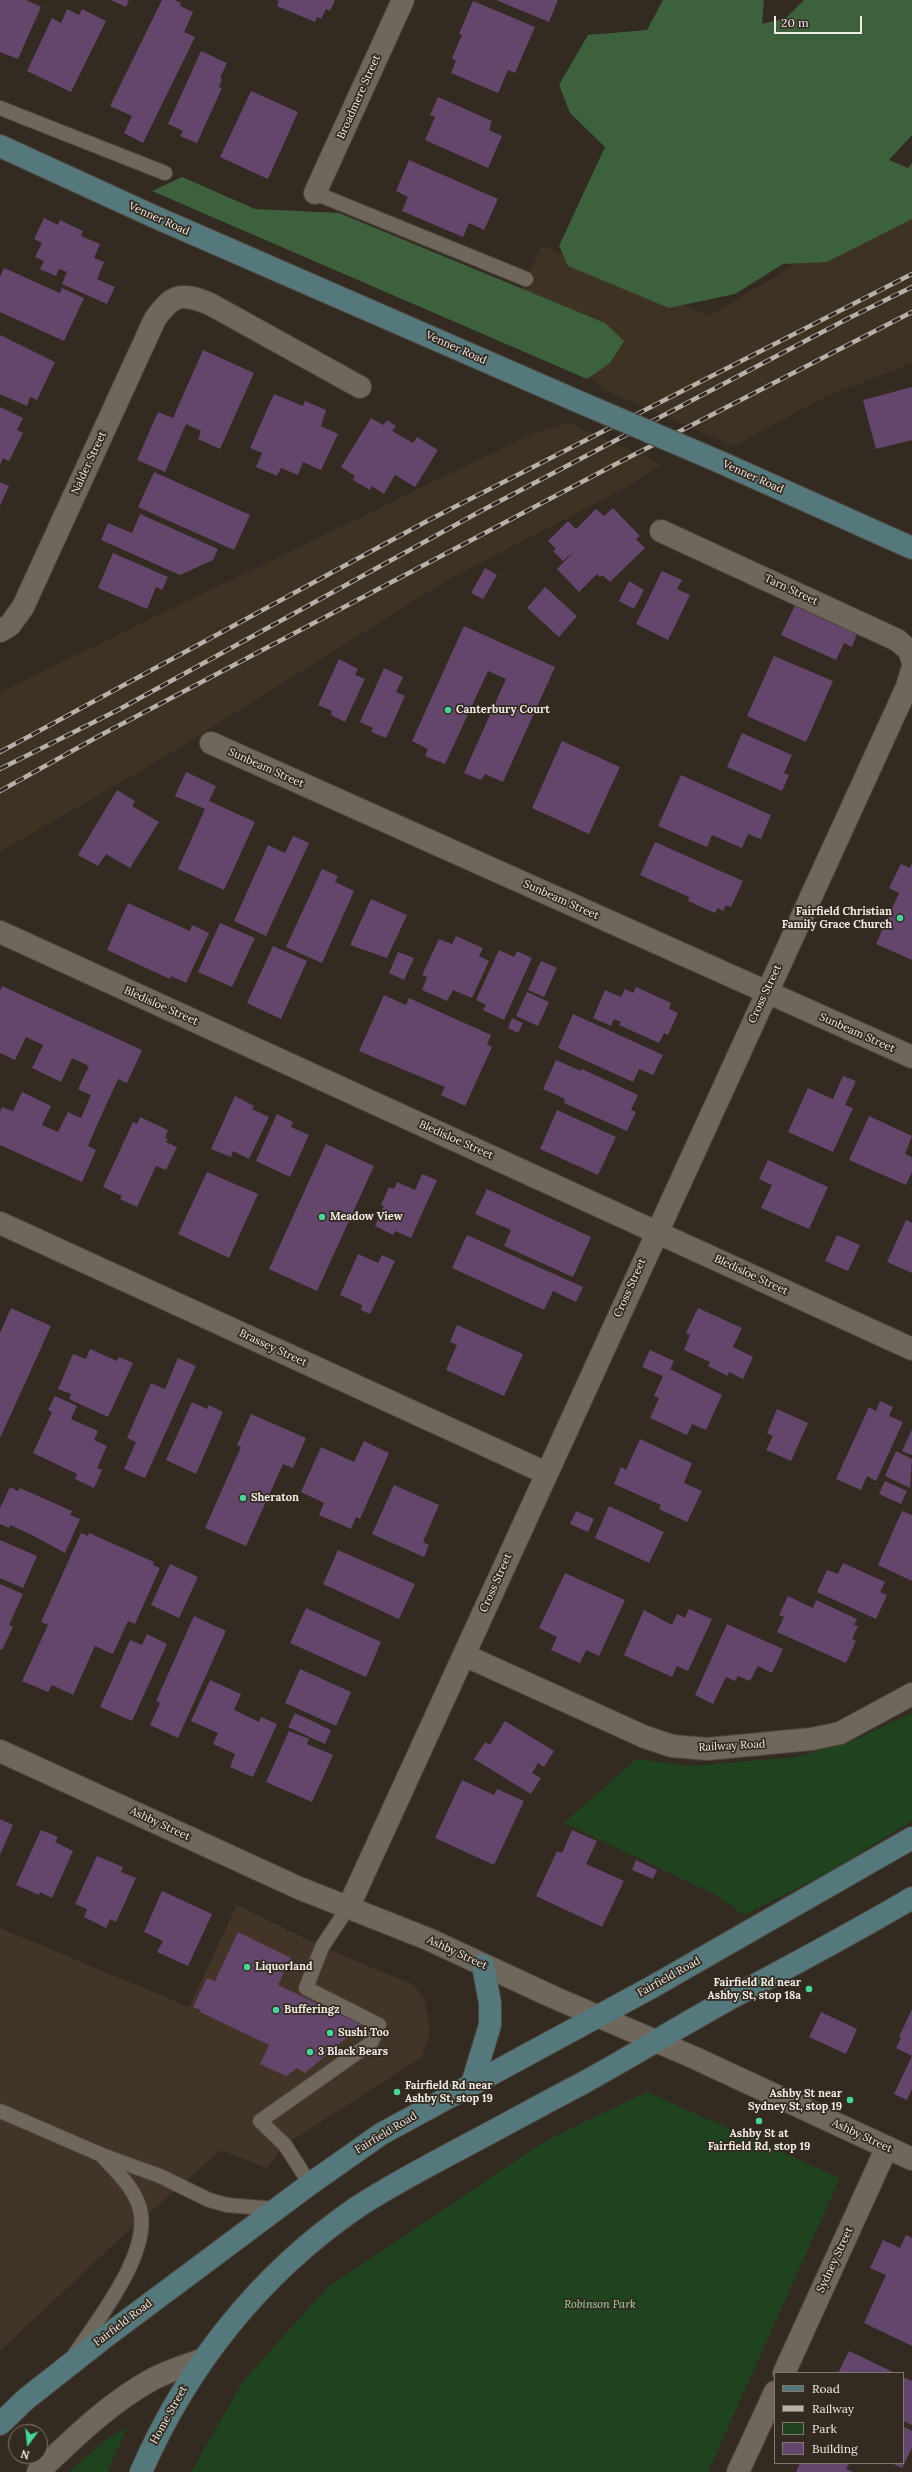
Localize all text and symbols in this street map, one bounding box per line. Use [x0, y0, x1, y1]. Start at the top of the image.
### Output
scale bar [776, 8, 864, 34]
text: 20 m [781, 15, 809, 30]
street label: Broadmere Street [335, 53, 383, 141]
street label: Venner Road [127, 200, 191, 238]
street label: Venner Road [424, 329, 488, 367]
street label: Nalder Street [69, 429, 109, 497]
street label: Venner Road [721, 458, 785, 496]
street label: Tarn Street [762, 572, 820, 608]
place label: Canterbury Court [456, 703, 550, 717]
marker: Canterbury Court [443, 705, 453, 715]
street label: Sunbeam Street [226, 745, 306, 791]
street label: Sunbeam Street [521, 877, 601, 923]
place label: Fairfield Christian Family Grace Church [782, 905, 892, 931]
marker: Fairfield Christian Family Grace Church [895, 913, 905, 923]
street label: Cross Street [746, 963, 784, 1025]
street label: Bledisloe Street [122, 984, 200, 1028]
street label: Sunbeam Street [817, 1010, 897, 1056]
street label: Bledisloe Street [417, 1118, 495, 1162]
place label: Meadow View [330, 1210, 403, 1224]
marker: Meadow View [317, 1212, 327, 1222]
street label: Bledisloe Street [712, 1252, 790, 1298]
street label: Cross Street [611, 1257, 649, 1319]
street label: Brassey Street [237, 1327, 309, 1369]
place label: Sheraton [251, 1491, 299, 1505]
marker: Sheraton [238, 1493, 248, 1503]
street label: Cross Street [477, 1552, 515, 1614]
street label: Railway Road [698, 1738, 766, 1754]
street label: Ashby Street [128, 1804, 192, 1844]
street label: Ashby Street [425, 1933, 489, 1973]
street label: Fairfield Road [635, 1954, 703, 2000]
place label: Liquorland [255, 1960, 313, 1974]
marker: Liquorland [242, 1962, 252, 1972]
place label: Fairfield Rd near Ashby St, stop 18a [708, 1976, 801, 2002]
marker: Fairfield Rd near Ashby St, stop 18a [804, 1984, 814, 1994]
place label: Bufferingz [284, 2003, 340, 2017]
marker: Bufferingz [271, 2005, 281, 2015]
place label: Sushi Too [338, 2026, 389, 2040]
marker: Sushi Too [325, 2028, 335, 2038]
place label: 3 Black Bears [318, 2045, 388, 2059]
marker: 3 Black Bears [305, 2047, 315, 2057]
place label: Fairfield Rd near Ashby St, stop 19 [405, 2079, 493, 2105]
marker: Fairfield Rd near Ashby St, stop 19 [392, 2087, 402, 2097]
place label: Ashby St near Sydney St, stop 19 [748, 2087, 842, 2113]
marker: Ashby St near Sydney St, stop 19 [845, 2095, 855, 2105]
street label: Fairfield Road [353, 2109, 419, 2157]
marker: Ashby St at Fairfield Rd, stop 19 [754, 2116, 764, 2126]
street label: Ashby Street [830, 2116, 894, 2156]
place label: Ashby St at Fairfield Rd, stop 19 [708, 2127, 810, 2153]
street label: Sydney Street [814, 2225, 856, 2295]
street label: Fairfield Road [91, 2297, 155, 2349]
park label: Robinson Park [564, 2298, 636, 2312]
legend [774, 2372, 904, 2464]
text: Road [812, 2381, 840, 2396]
street label: Home Street [148, 2384, 190, 2446]
text: Railway [812, 2401, 854, 2416]
text: Park [812, 2421, 837, 2436]
north arrow [8, 2424, 48, 2464]
text: Building [812, 2441, 858, 2456]
text: N [19, 2447, 31, 2462]

